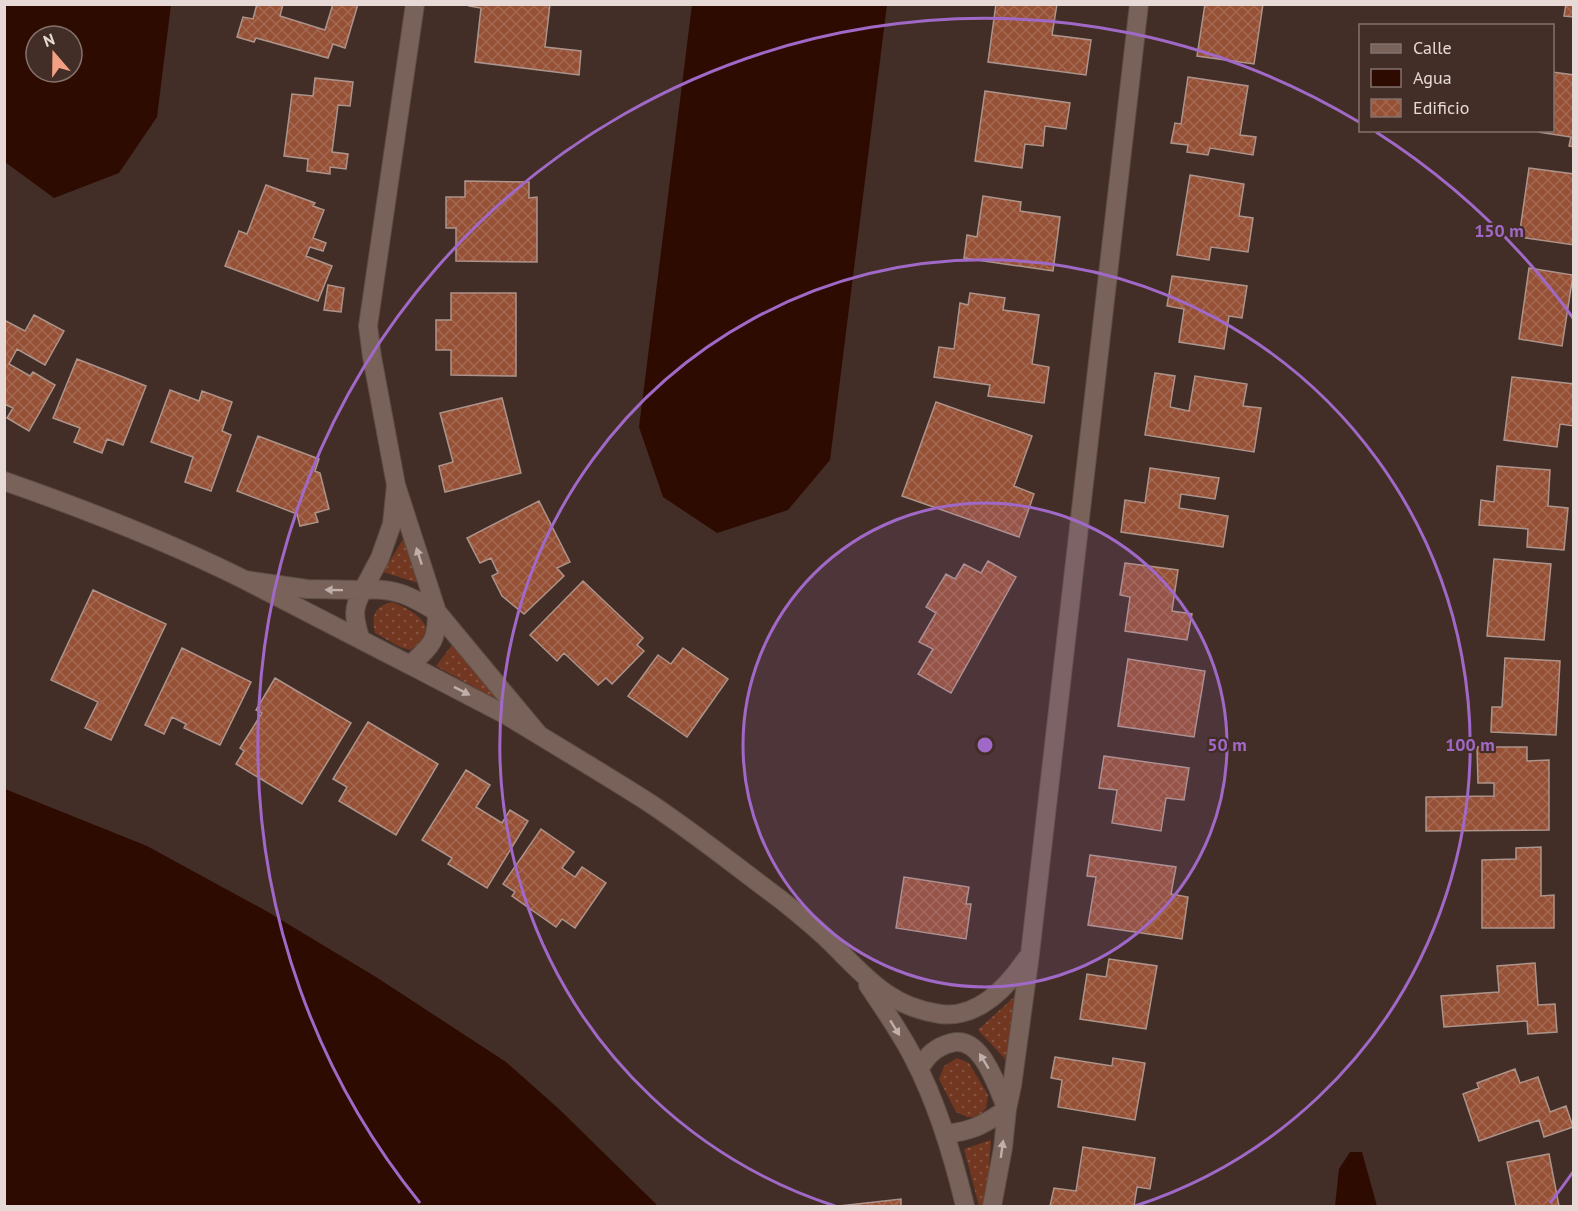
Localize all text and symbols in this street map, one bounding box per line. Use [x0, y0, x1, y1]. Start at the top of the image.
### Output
north arrow [24, 24, 84, 84]
legend [1359, 24, 1554, 132]
text: N [41, 29, 57, 51]
text: Calle [1413, 36, 1452, 59]
text: Agua [1413, 66, 1452, 89]
text: Edificio [1413, 96, 1469, 119]
text: 150 m [1474, 219, 1524, 242]
one-way arrow [414, 547, 423, 565]
one-way arrow [324, 585, 343, 594]
one-way arrow [453, 687, 470, 696]
text: 50 m [1207, 733, 1247, 756]
text: 100 m [1445, 733, 1495, 756]
centre of rings [975, 735, 995, 755]
one-way arrow [890, 1020, 901, 1036]
one-way arrow [978, 1053, 989, 1069]
one-way arrow [998, 1139, 1007, 1158]

